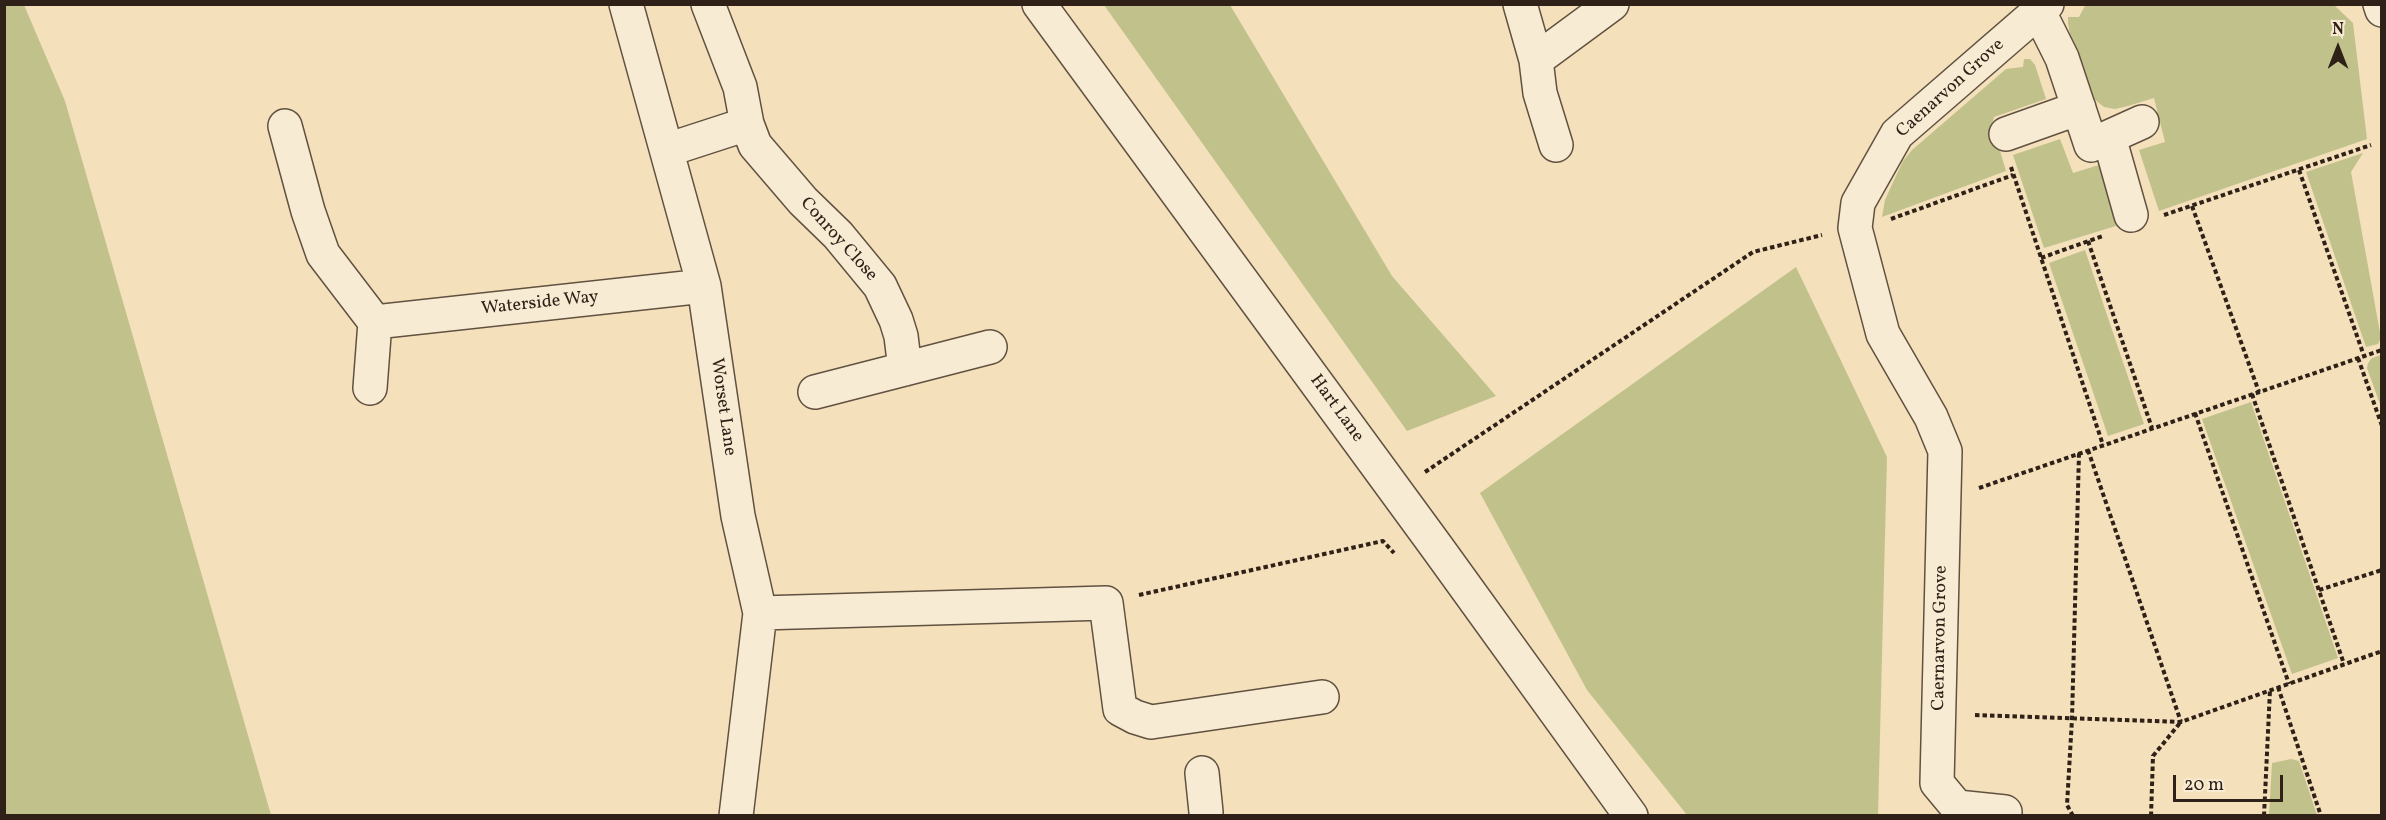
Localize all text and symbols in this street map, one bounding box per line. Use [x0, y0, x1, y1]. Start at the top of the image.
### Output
north arrow [2308, 18, 2368, 78]
text: N [2332, 19, 2344, 41]
street label: Caenarvon Grove [1893, 35, 2009, 143]
street label: Conroy Close [795, 194, 881, 286]
street label: Waterside Way [480, 287, 600, 321]
street label: Worset Lane [704, 357, 740, 457]
street label: Hart Lane [1304, 371, 1368, 447]
street label: Caernarvon Grove [1929, 565, 1953, 711]
scale bar [2176, 763, 2286, 801]
text: 20 m [2184, 773, 2224, 798]

